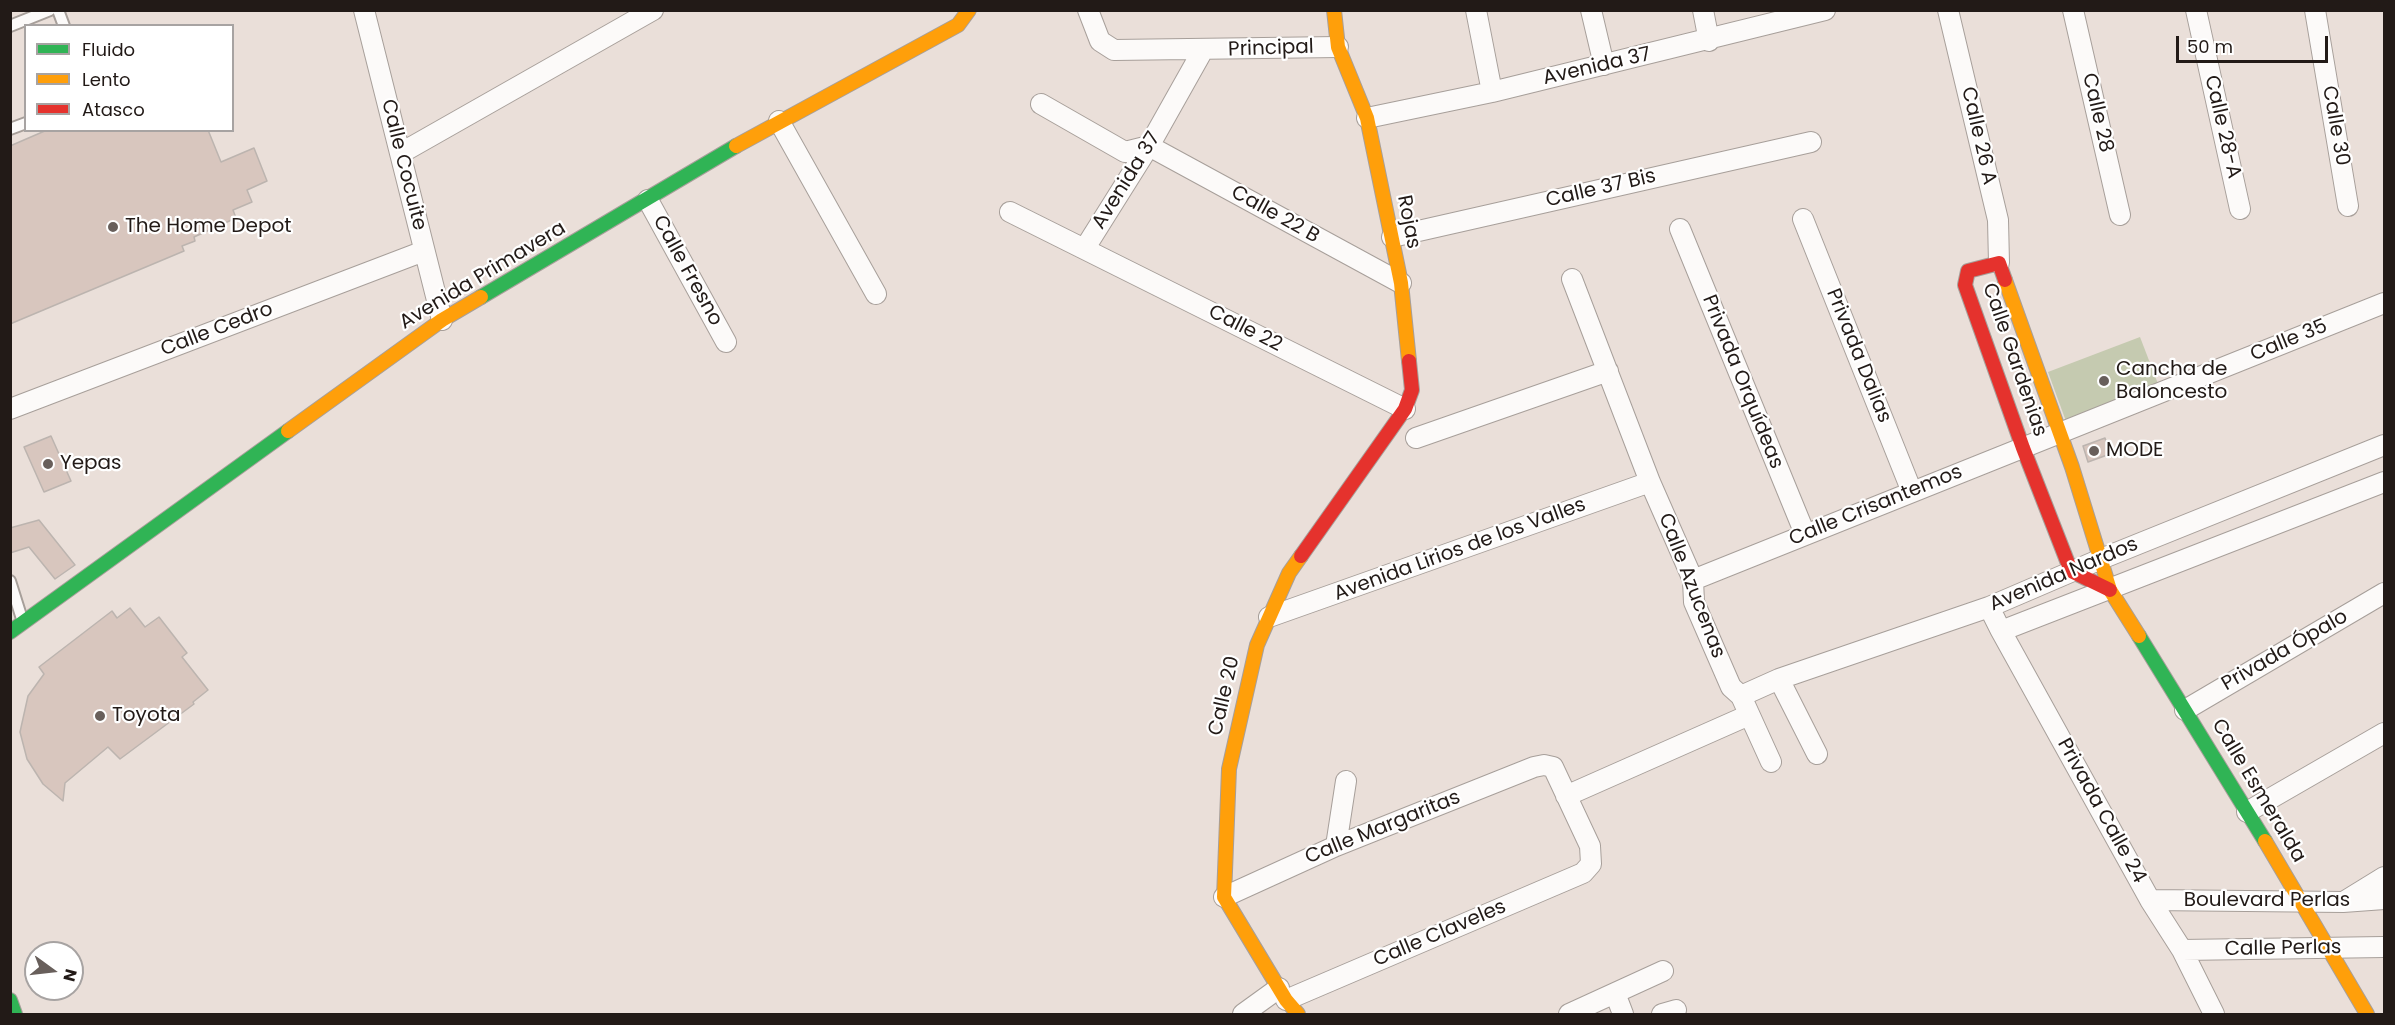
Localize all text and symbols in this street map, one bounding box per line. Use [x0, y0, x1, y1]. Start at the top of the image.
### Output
legend [24, 24, 234, 132]
scale bar [2179, 24, 2330, 62]
text: 50 m [2187, 34, 2233, 59]
street label: Principal [1228, 36, 1314, 62]
text: Fluido [82, 37, 135, 62]
street label: Avenida 37 [1541, 43, 1653, 91]
text: Lento [82, 67, 131, 92]
street label: Calle 28 [2076, 71, 2118, 155]
street label: Calle 28-A [2198, 73, 2246, 181]
street label: Calle 30 [2316, 84, 2354, 168]
street label: Calle 26 A [1955, 85, 2001, 187]
text: Atasco [82, 97, 145, 122]
street label: Calle Cocuite [375, 97, 431, 233]
street label: Avenida 37 [1088, 128, 1166, 234]
street label: Calle 37 Bis [1544, 165, 1658, 213]
street label: Calle 22 B [1227, 181, 1323, 249]
street label: Rojas [1391, 193, 1425, 251]
street label: Calle Fresno [647, 212, 727, 330]
place label: The Home Depot [125, 215, 291, 239]
street label: Avenida Primavera [395, 217, 571, 335]
marker: The Home Depot [106, 220, 120, 234]
street label: Calle Gardenias [1976, 280, 2052, 440]
street label: Privada Dalias [1820, 285, 1896, 427]
street label: Privada Orquídeas [1696, 292, 1788, 472]
street label: Calle Cedro [158, 298, 276, 362]
street label: Calle 22 [1204, 300, 1286, 358]
street label: Calle 35 [2247, 315, 2331, 367]
place label: Cancha de Baloncesto [2116, 358, 2227, 405]
marker: Cancha de Baloncesto [2097, 374, 2111, 388]
place label: MODE [2106, 439, 2163, 463]
marker: MODE [2087, 444, 2101, 458]
place label: Yepas [60, 452, 122, 476]
marker: Yepas [41, 457, 55, 471]
street label: Calle Crisantemos [1786, 460, 1966, 552]
street label: Avenida Lirios de los Valles [1331, 493, 1589, 607]
street label: Calle Azucenas [1652, 510, 1730, 662]
street label: Avenida Nardos [1986, 533, 2142, 617]
street label: Privada Ópalo [2218, 605, 2352, 697]
street label: Calle 20 [1204, 654, 1246, 738]
place label: Toyota [112, 704, 180, 728]
marker: Toyota [93, 709, 107, 723]
street label: Calle Esmeralda [2206, 715, 2310, 867]
street label: Privada Calle 24 [2051, 734, 2151, 888]
street label: Calle Margaritas [1302, 786, 1464, 870]
street label: Boulevard Perlas [2184, 889, 2350, 913]
street label: Calle Claveles [1370, 895, 1510, 973]
street label: Calle Perlas [2224, 936, 2342, 962]
north arrow [24, 941, 84, 1001]
text: N [57, 966, 83, 984]

